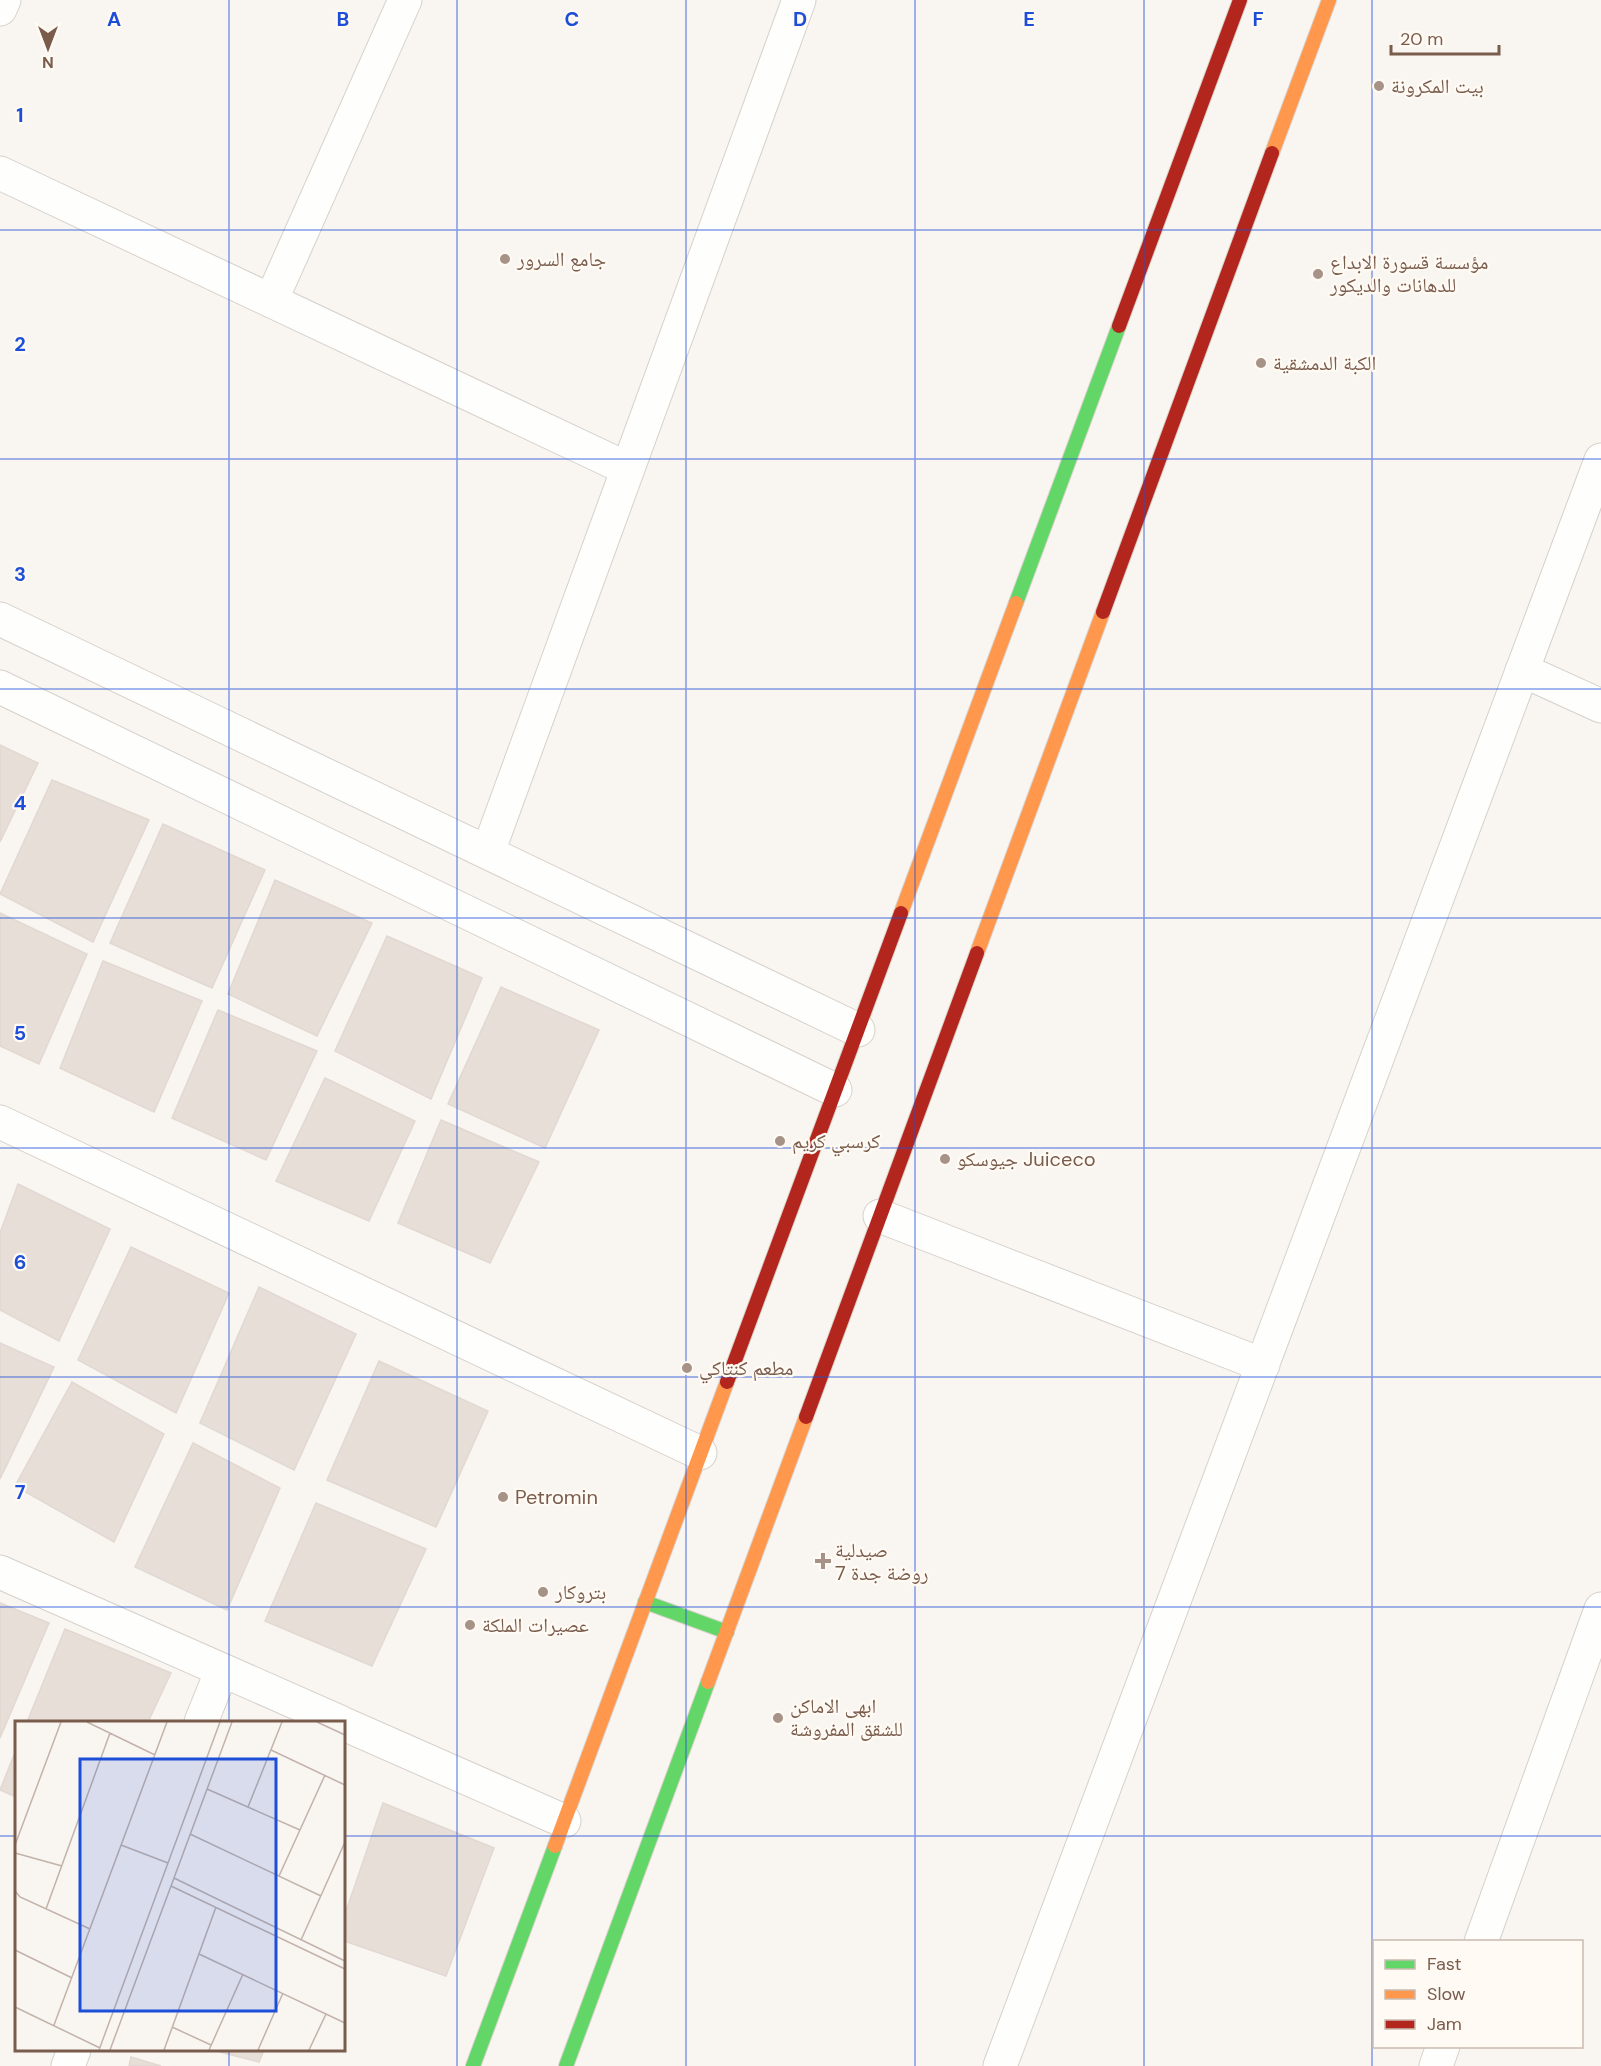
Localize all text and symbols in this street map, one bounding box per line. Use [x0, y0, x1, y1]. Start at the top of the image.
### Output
text: A [107, 6, 121, 32]
text: B [337, 6, 349, 32]
text: C [565, 6, 579, 32]
text: D [793, 6, 807, 32]
text: E [1023, 6, 1035, 32]
text: F [1252, 6, 1264, 32]
north arrow [18, 18, 78, 78]
scale bar [1391, 18, 1499, 56]
text: 20 m [1400, 27, 1443, 51]
text: N [42, 52, 54, 73]
place label: بيت المكرونة [1391, 73, 1484, 99]
marker: بيت المكرونة [1372, 79, 1386, 93]
text: 1 [16, 102, 24, 128]
place label: جامع السرور [516, 246, 606, 272]
place label: مؤسسة قسورة الابداع للدهانات والديكور [1329, 249, 1488, 298]
marker: جامع السرور [498, 252, 512, 266]
marker: مؤسسة قسورة الابداع للدهانات والديكور [1311, 267, 1325, 281]
text: 2 [14, 331, 26, 357]
place label: الكبة الدمشقية [1273, 350, 1376, 376]
marker: الكبة الدمشقية [1254, 356, 1268, 370]
text: 3 [14, 561, 26, 587]
text: 4 [14, 790, 27, 816]
text: 5 [14, 1020, 26, 1046]
place label: كرسبي كريم [792, 1128, 880, 1157]
marker: كرسبي كريم [773, 1134, 787, 1148]
place label: جيوسكو Juiceco [957, 1146, 1096, 1172]
marker: جيوسكو Juiceco [938, 1152, 952, 1166]
text: 6 [14, 1249, 26, 1275]
place label: مطعم كنتاكي [699, 1355, 793, 1384]
marker: مطعم كنتاكي [680, 1361, 694, 1375]
text: 7 [15, 1479, 26, 1505]
place label: Petromin [515, 1484, 598, 1510]
marker: Petromin [496, 1490, 510, 1504]
place label: صيدلية روضة جدة 7 [835, 1537, 929, 1586]
marker: صيدلية روضة جدة 7 [816, 1554, 830, 1568]
place label: بتروكار [554, 1579, 606, 1605]
marker: بتروكار [536, 1585, 550, 1599]
place label: عصيرات الملكة [482, 1612, 589, 1638]
marker: عصيرات الملكة [463, 1618, 477, 1632]
place label: ابهى الاماكن للشقق المفروشة [790, 1693, 903, 1742]
marker: ابهى الاماكن للشقق المفروشة [771, 1711, 785, 1725]
inset map [15, 1721, 345, 2051]
legend [1373, 1940, 1583, 2048]
text: Fast [1427, 1952, 1462, 1976]
text: Slow [1427, 1982, 1466, 2006]
text: Jam [1427, 2012, 1462, 2036]

